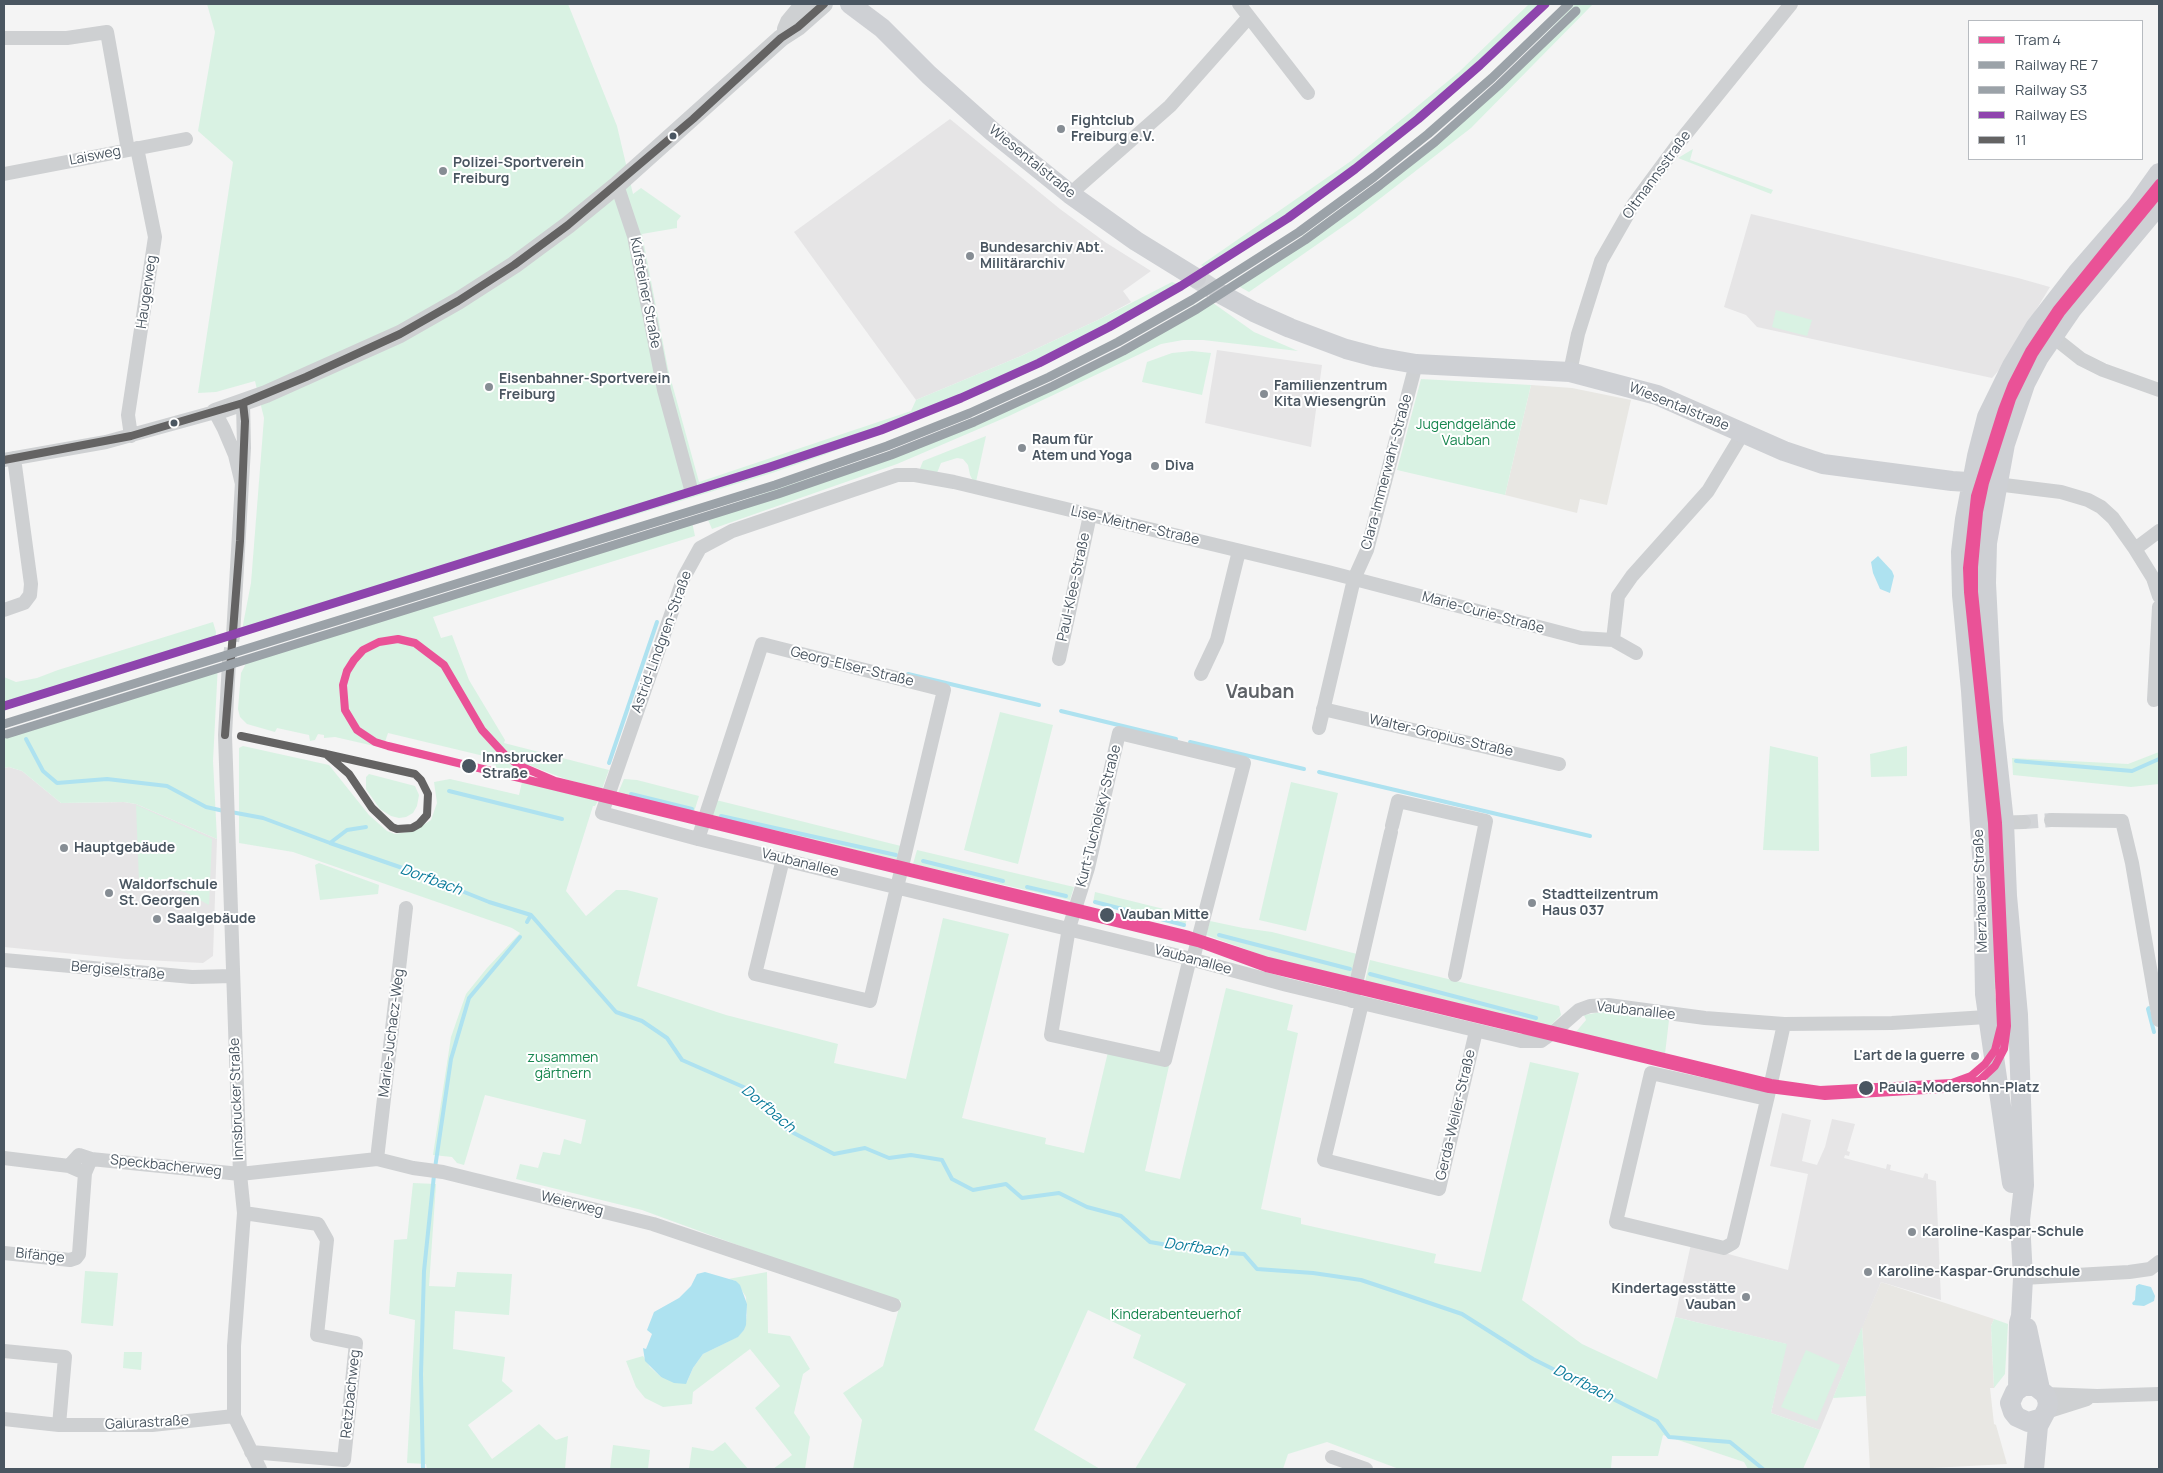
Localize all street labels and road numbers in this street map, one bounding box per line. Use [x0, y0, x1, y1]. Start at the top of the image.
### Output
street label: Wiesentalstraße [985, 122, 1079, 202]
street label: Oltmannsstraße [1619, 128, 1695, 222]
street label: Laisweg [68, 143, 122, 169]
street label: Kufsteiner Straße [626, 236, 664, 350]
street label: Haugerweg [134, 254, 160, 330]
street label: Wiesentalstraße [1626, 379, 1732, 435]
street label: Clara-Immerwahr-Straße [1358, 392, 1416, 552]
street label: Lise-Meitner-Straße [1069, 503, 1201, 549]
street label: Paul-Klee-Straße [1054, 531, 1094, 643]
street label: Astrid-Lindgren-Straße [628, 569, 696, 715]
street label: Marie-Curie-Straße [1420, 589, 1546, 637]
street label: Georg-Elser-Straße [789, 644, 915, 690]
street label: Walter-Gropius-Straße [1367, 711, 1515, 761]
street label: Kurt-Tucholsky-Straße [1073, 743, 1125, 889]
street label: Merzhauser Straße [1970, 829, 1992, 953]
street label: Vaubanallee [760, 845, 840, 881]
street label: Vaubanallee [1153, 942, 1233, 978]
street label: Bergiselstraße [70, 959, 166, 983]
street label: Marie-Juchacz-Weg [376, 968, 408, 1098]
street label: Vaubanallee [1596, 999, 1676, 1023]
street label: Innsbrucker Straße [226, 1037, 248, 1161]
street label: Gerda-Weiler-Straße [1433, 1048, 1479, 1182]
street label: Speckbacherweg [109, 1152, 223, 1180]
street label: Weierweg [539, 1188, 605, 1220]
street label: Bifänge [15, 1245, 65, 1267]
street label: Retzbachweg [338, 1349, 364, 1439]
street label: Galurastraße [105, 1412, 189, 1434]

